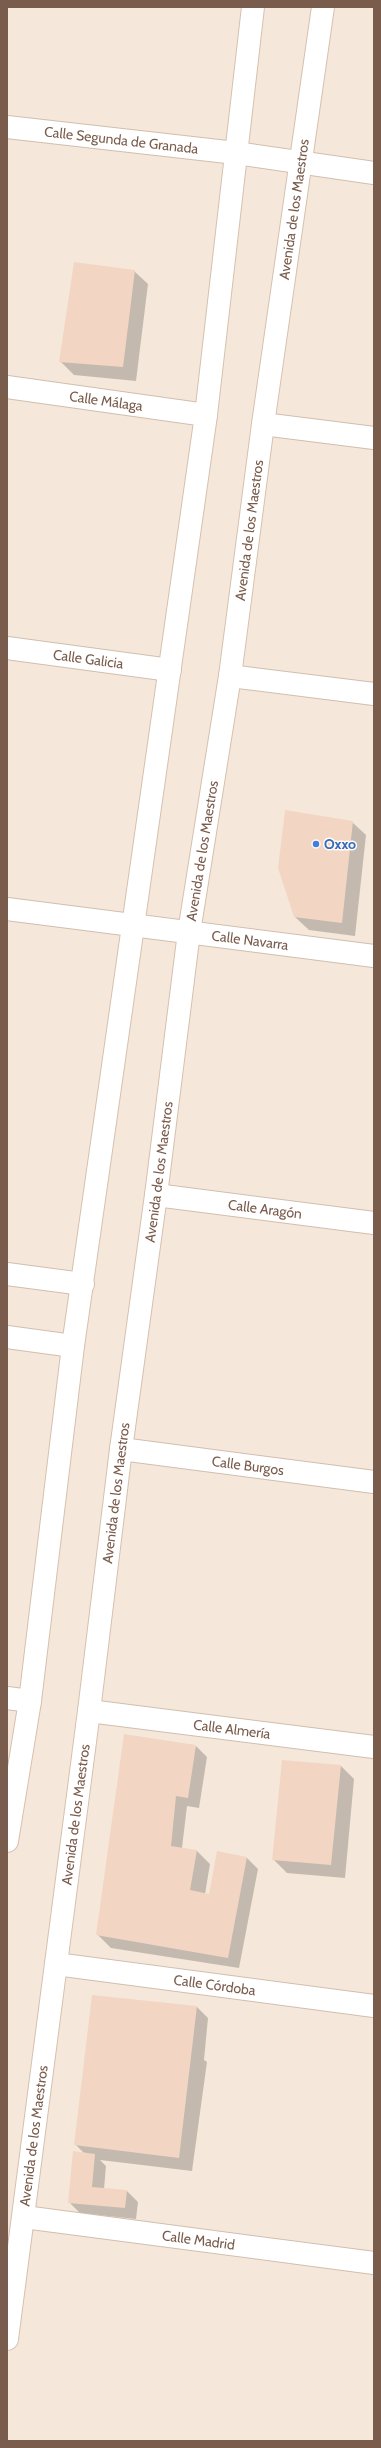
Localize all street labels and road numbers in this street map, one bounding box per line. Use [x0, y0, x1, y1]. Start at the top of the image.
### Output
street label: Calle Segunda de Granada [43, 122, 200, 158]
street label: Avenida de los Maestros [275, 138, 313, 281]
street label: Calle Málaga [68, 387, 144, 415]
street label: Avenida de los Maestros [231, 458, 267, 602]
street label: Calle Galicia [52, 645, 125, 673]
street label: Avenida de los Maestros [182, 779, 222, 922]
street label: Calle Navarra [210, 926, 290, 954]
street label: Avenida de los Maestros [141, 1100, 177, 1243]
street label: Calle Aragón [227, 1195, 303, 1223]
street label: Avenida de los Maestros [98, 1421, 134, 1565]
street label: Calle Burgos [211, 1452, 285, 1479]
street label: Calle Almería [192, 1715, 272, 1743]
street label: Avenida de los Maestros [57, 1743, 94, 1886]
street label: Calle Córdoba [172, 1971, 257, 1999]
street label: Avenida de los Maestros [15, 2064, 52, 2207]
street label: Calle Madrid [161, 2226, 236, 2254]

